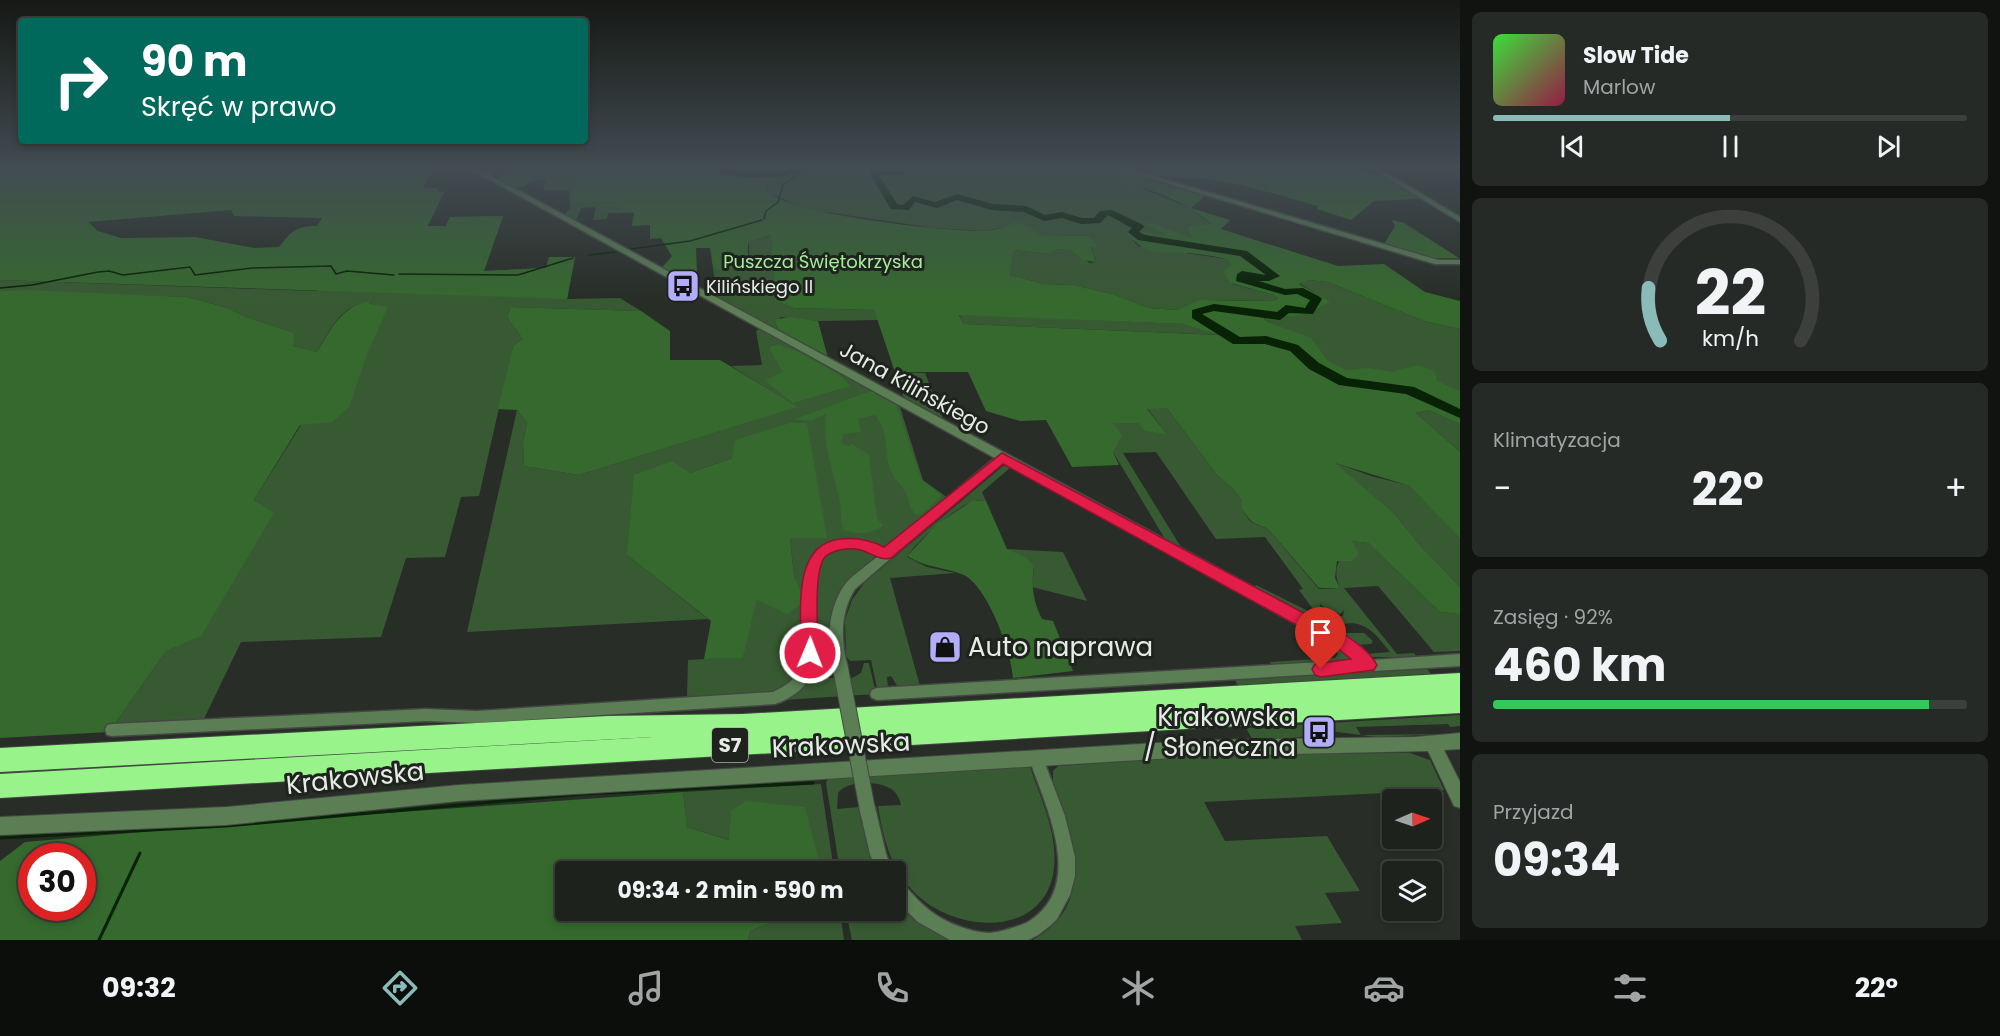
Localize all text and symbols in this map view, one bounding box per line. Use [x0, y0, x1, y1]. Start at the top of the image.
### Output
text: 90 m [141, 32, 248, 91]
text: Slow Tide [1583, 40, 1689, 71]
icon: right [42, 42, 120, 120]
text: Marlow [1583, 73, 1655, 101]
text: Skręć w prawo [141, 88, 337, 125]
icon: previous [1556, 130, 1589, 163]
icon: pause [1714, 130, 1747, 163]
icon: next [1872, 130, 1905, 163]
park label: Puszcza Świętokrzyska [723, 249, 923, 274]
text: 22 [1694, 250, 1766, 338]
bus stop icon: Kilińskiego II [665, 268, 701, 304]
place label: Kilińskiego II [706, 274, 813, 299]
text: km/h [1701, 324, 1759, 355]
street label: Jana Kilińskiego [835, 335, 995, 441]
text: Klimatyzacja [1493, 426, 1621, 454]
text: 22° [1692, 458, 1764, 521]
text: − [1493, 465, 1511, 512]
text: + [1944, 465, 1967, 512]
text: Zasięg · 92% [1493, 603, 1613, 631]
pin [1295, 607, 1346, 669]
icon: arrive [1304, 616, 1337, 649]
position arrow [778, 621, 842, 685]
shop icon: Auto naprawa [927, 629, 963, 665]
place label: Auto naprawa [968, 629, 1153, 665]
text: 460 km [1493, 634, 1666, 697]
place label: Krakowska / Słoneczna [1144, 699, 1296, 765]
bus stop icon: Krakowska / Słoneczna [1301, 714, 1337, 750]
street label: Krakowska [771, 723, 911, 767]
road number: S7 [712, 728, 748, 762]
street label: Krakowska [284, 753, 426, 803]
north arrow [1382, 789, 1442, 849]
map controls [1382, 789, 1442, 921]
text: Przyjazd [1493, 798, 1574, 826]
text: 09:34 [1493, 829, 1621, 892]
speed limit sign: 30 [18, 843, 96, 921]
button: layers [1382, 861, 1442, 921]
text: 09:34 · 2 min · 590 m [617, 875, 844, 906]
icon: directions [379, 967, 421, 1009]
icon: music [625, 967, 667, 1009]
icon: phone [871, 967, 913, 1009]
icon: climate [1117, 967, 1159, 1009]
icon: car [1363, 967, 1405, 1009]
icon: filters [1609, 967, 1651, 1009]
text: 09:32 [102, 969, 176, 1006]
text: 22° [1855, 969, 1898, 1006]

